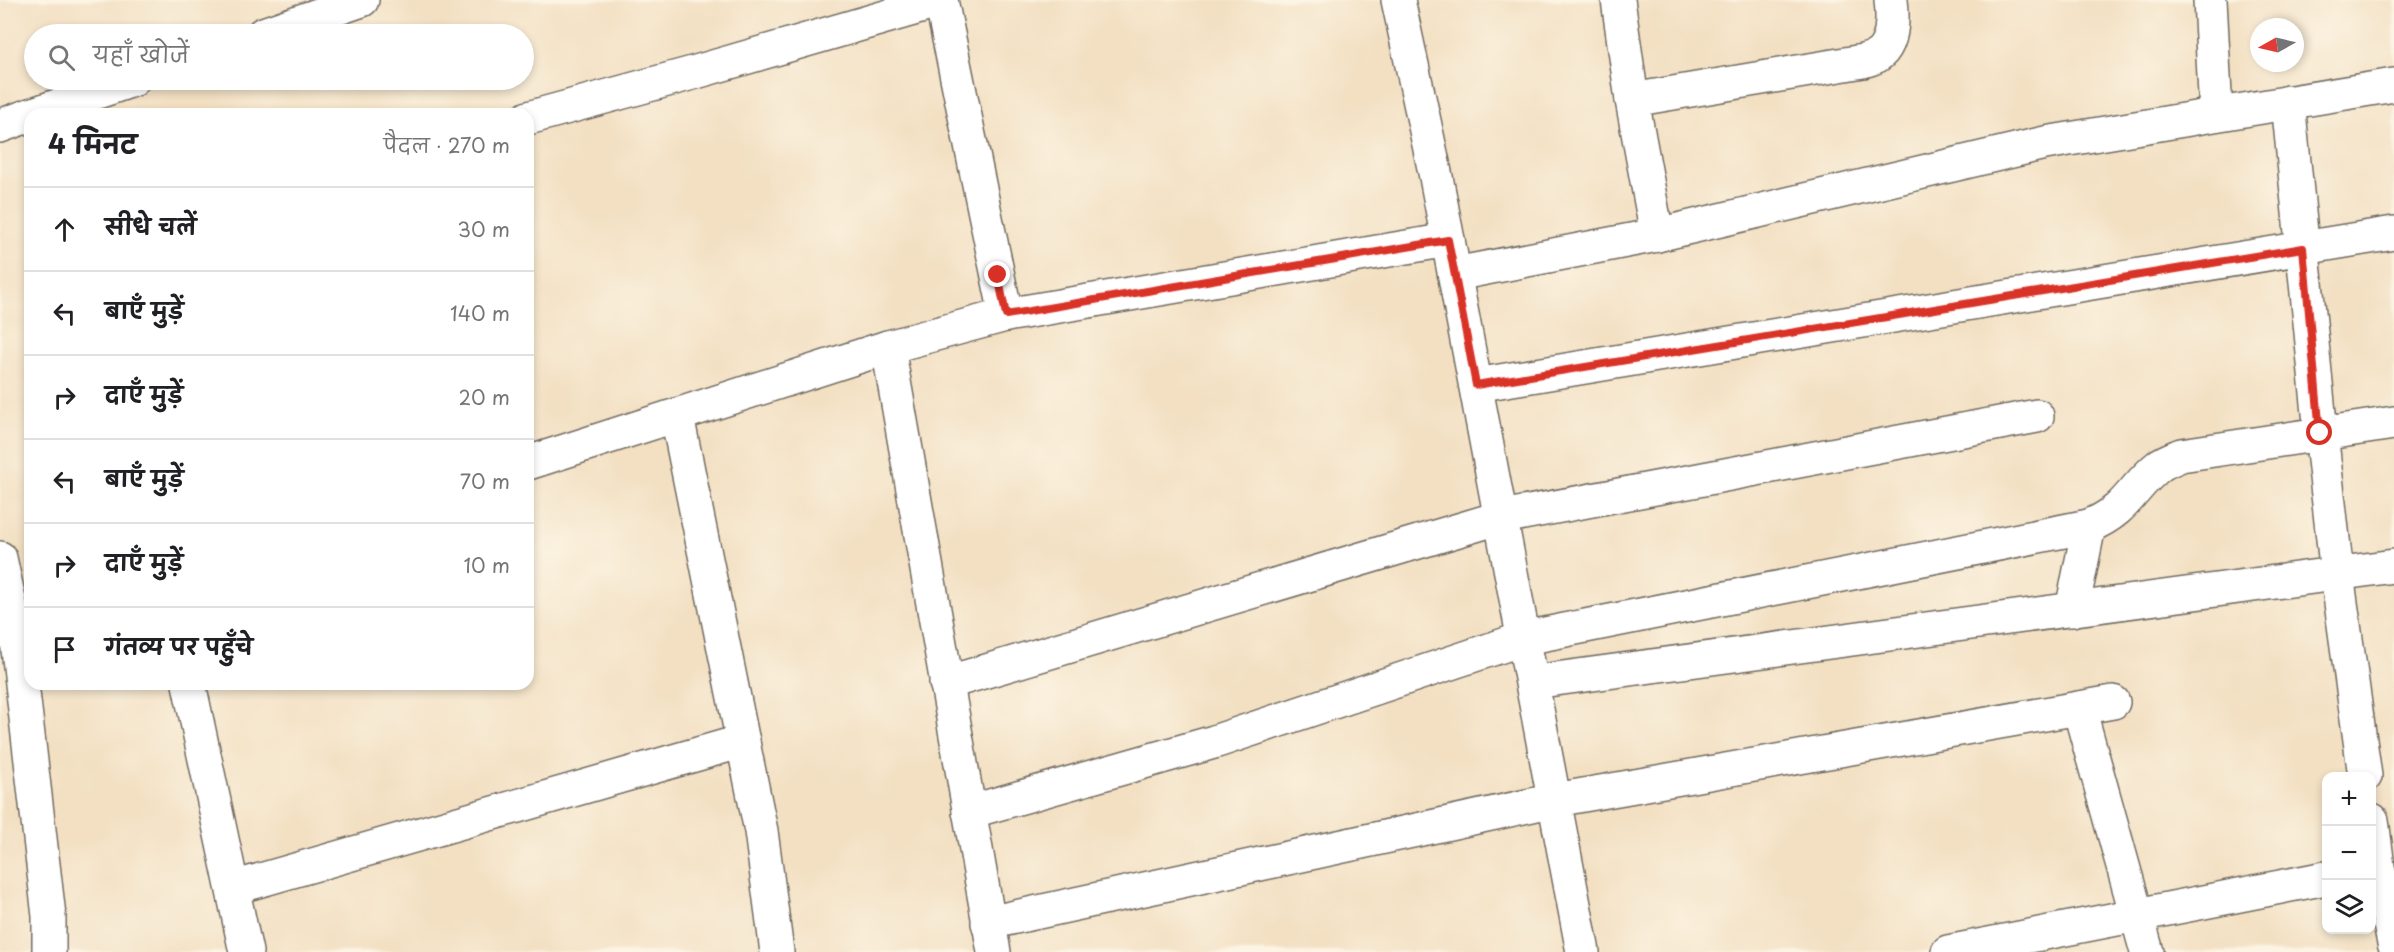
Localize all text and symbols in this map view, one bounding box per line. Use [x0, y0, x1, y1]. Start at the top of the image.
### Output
north arrow [2250, 18, 2304, 72]
search box [24, 24, 534, 90]
text: यहाँ खोजें [93, 37, 189, 70]
icon: search [45, 41, 78, 74]
text: 4 मिनट [48, 124, 137, 163]
text: पैदल · 270 m [384, 130, 510, 160]
text: सीधे चलें [105, 209, 197, 242]
icon: ahead [48, 213, 81, 246]
text: 30 m [457, 214, 510, 244]
route end [984, 261, 1010, 287]
text: बाएँ मुड़ें [105, 293, 184, 326]
icon: left [48, 297, 81, 330]
text: 140 m [450, 298, 510, 328]
text: दाएँ मुड़ें [105, 377, 183, 410]
icon: right [48, 381, 81, 414]
text: 20 m [458, 382, 510, 412]
route start [2306, 419, 2332, 445]
text: बाएँ मुड़ें [105, 461, 184, 494]
icon: left [48, 465, 81, 498]
text: 70 m [460, 466, 510, 496]
text: दाएँ मुड़ें [105, 545, 183, 578]
icon: right [48, 549, 81, 582]
text: 10 m [463, 550, 510, 580]
text: गंतव्य पर पहुँचे [105, 629, 253, 662]
icon: arrive [48, 633, 81, 666]
map controls [2322, 772, 2376, 934]
button: + [2322, 772, 2376, 826]
button: − [2322, 826, 2376, 880]
button: layers [2322, 880, 2376, 934]

